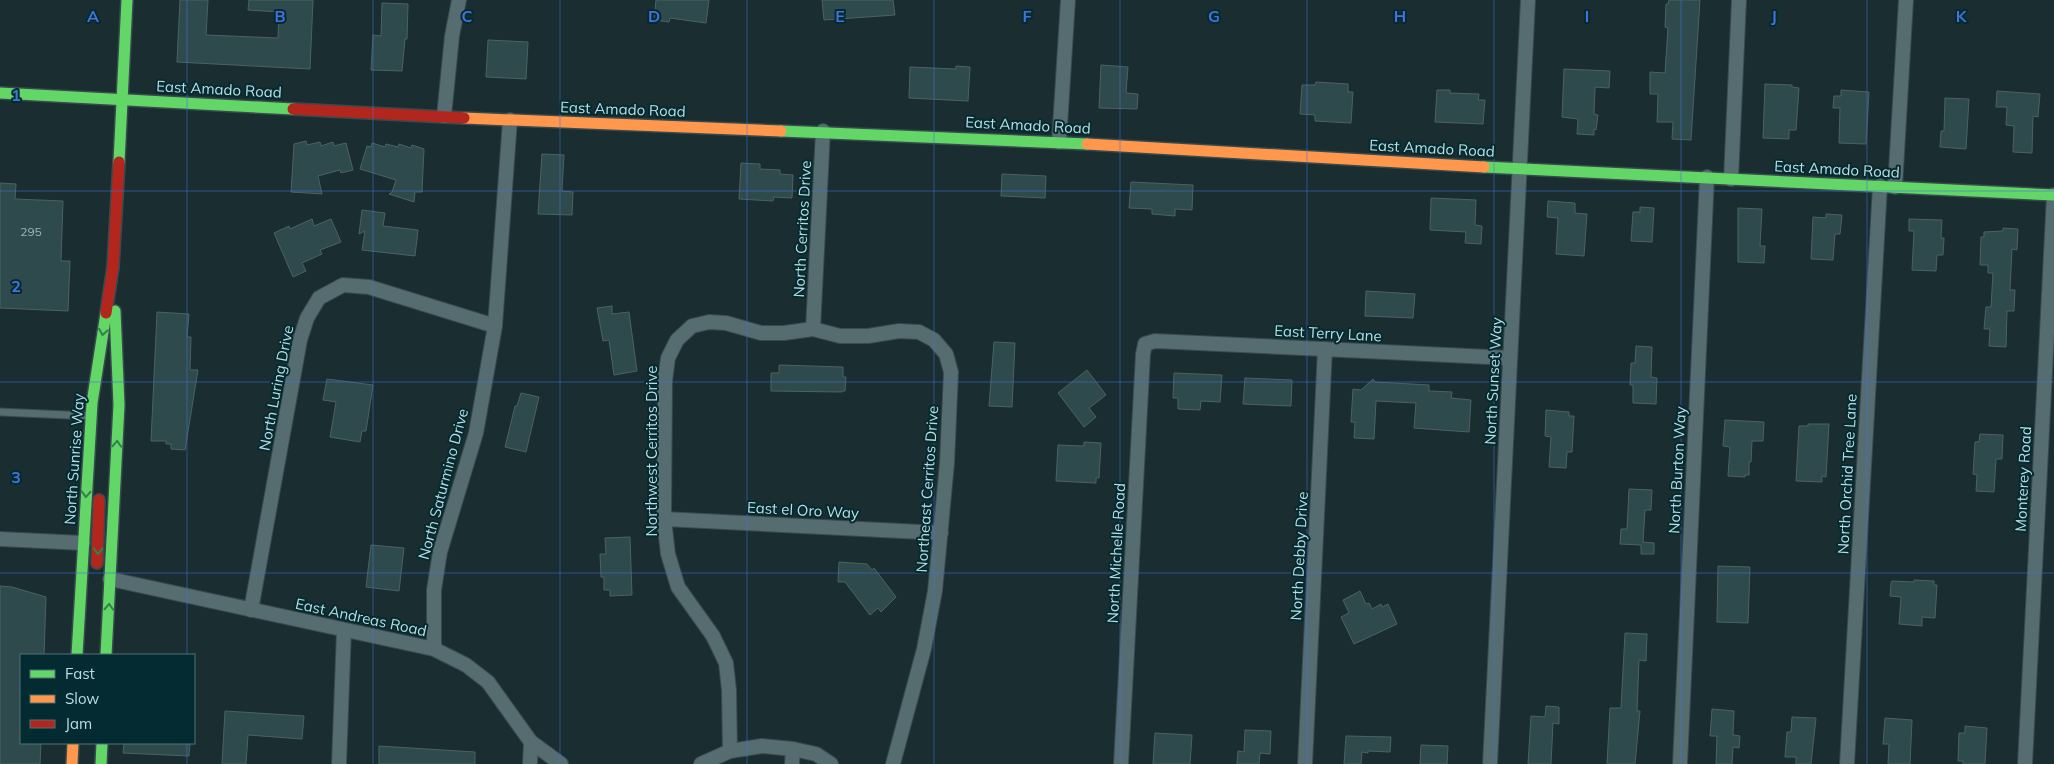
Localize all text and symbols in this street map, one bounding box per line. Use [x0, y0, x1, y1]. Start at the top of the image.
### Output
text: A [87, 6, 99, 26]
text: B [274, 6, 286, 26]
text: C [462, 6, 473, 26]
text: D [648, 6, 660, 26]
text: E [835, 6, 845, 26]
text: F [1022, 6, 1032, 26]
text: G [1208, 6, 1220, 26]
text: H [1394, 6, 1406, 26]
text: I [1585, 6, 1589, 26]
text: J [1771, 6, 1777, 26]
text: K [1956, 6, 1968, 26]
street label: East Amado Road [156, 76, 282, 102]
text: 1 [11, 85, 21, 105]
street label: East Amado Road [560, 97, 686, 121]
street label: East Amado Road [965, 112, 1091, 138]
street label: East Amado Road [1369, 135, 1495, 161]
street label: East Amado Road [1774, 156, 1900, 182]
street label: North Cerritos Drive [789, 160, 815, 298]
house number: 295 [20, 224, 42, 239]
text: 2 [11, 276, 21, 296]
street label: North Sunset Way [1480, 317, 1506, 445]
street label: East Terry Lane [1274, 321, 1382, 345]
street label: North Luring Drive [255, 324, 297, 452]
one-way arrow [98, 328, 108, 337]
street label: Northwest Cerritos Drive [642, 366, 661, 536]
street label: North Sunrise Way [60, 393, 88, 525]
street label: North Orchid Tree Lane [1833, 393, 1861, 555]
street label: Northeast Cerritos Drive [912, 405, 942, 573]
street label: North Saturmino Drive [414, 406, 472, 562]
street label: North Burton Way [1664, 406, 1690, 534]
street label: Monterey Road [2011, 426, 2035, 532]
one-way arrow [112, 440, 123, 448]
text: 3 [11, 467, 21, 487]
street label: North Michelle Road [1103, 482, 1129, 624]
one-way arrow [81, 490, 92, 498]
street label: North Debby Drive [1286, 491, 1312, 621]
street label: East el Oro Way [747, 498, 859, 522]
one-way arrow [92, 548, 103, 556]
street label: East Andreas Road [294, 594, 428, 640]
one-way arrow [103, 602, 114, 610]
legend [20, 654, 195, 744]
text: Fast [65, 664, 95, 683]
text: Slow [65, 689, 99, 708]
text: Jam [65, 714, 92, 733]

